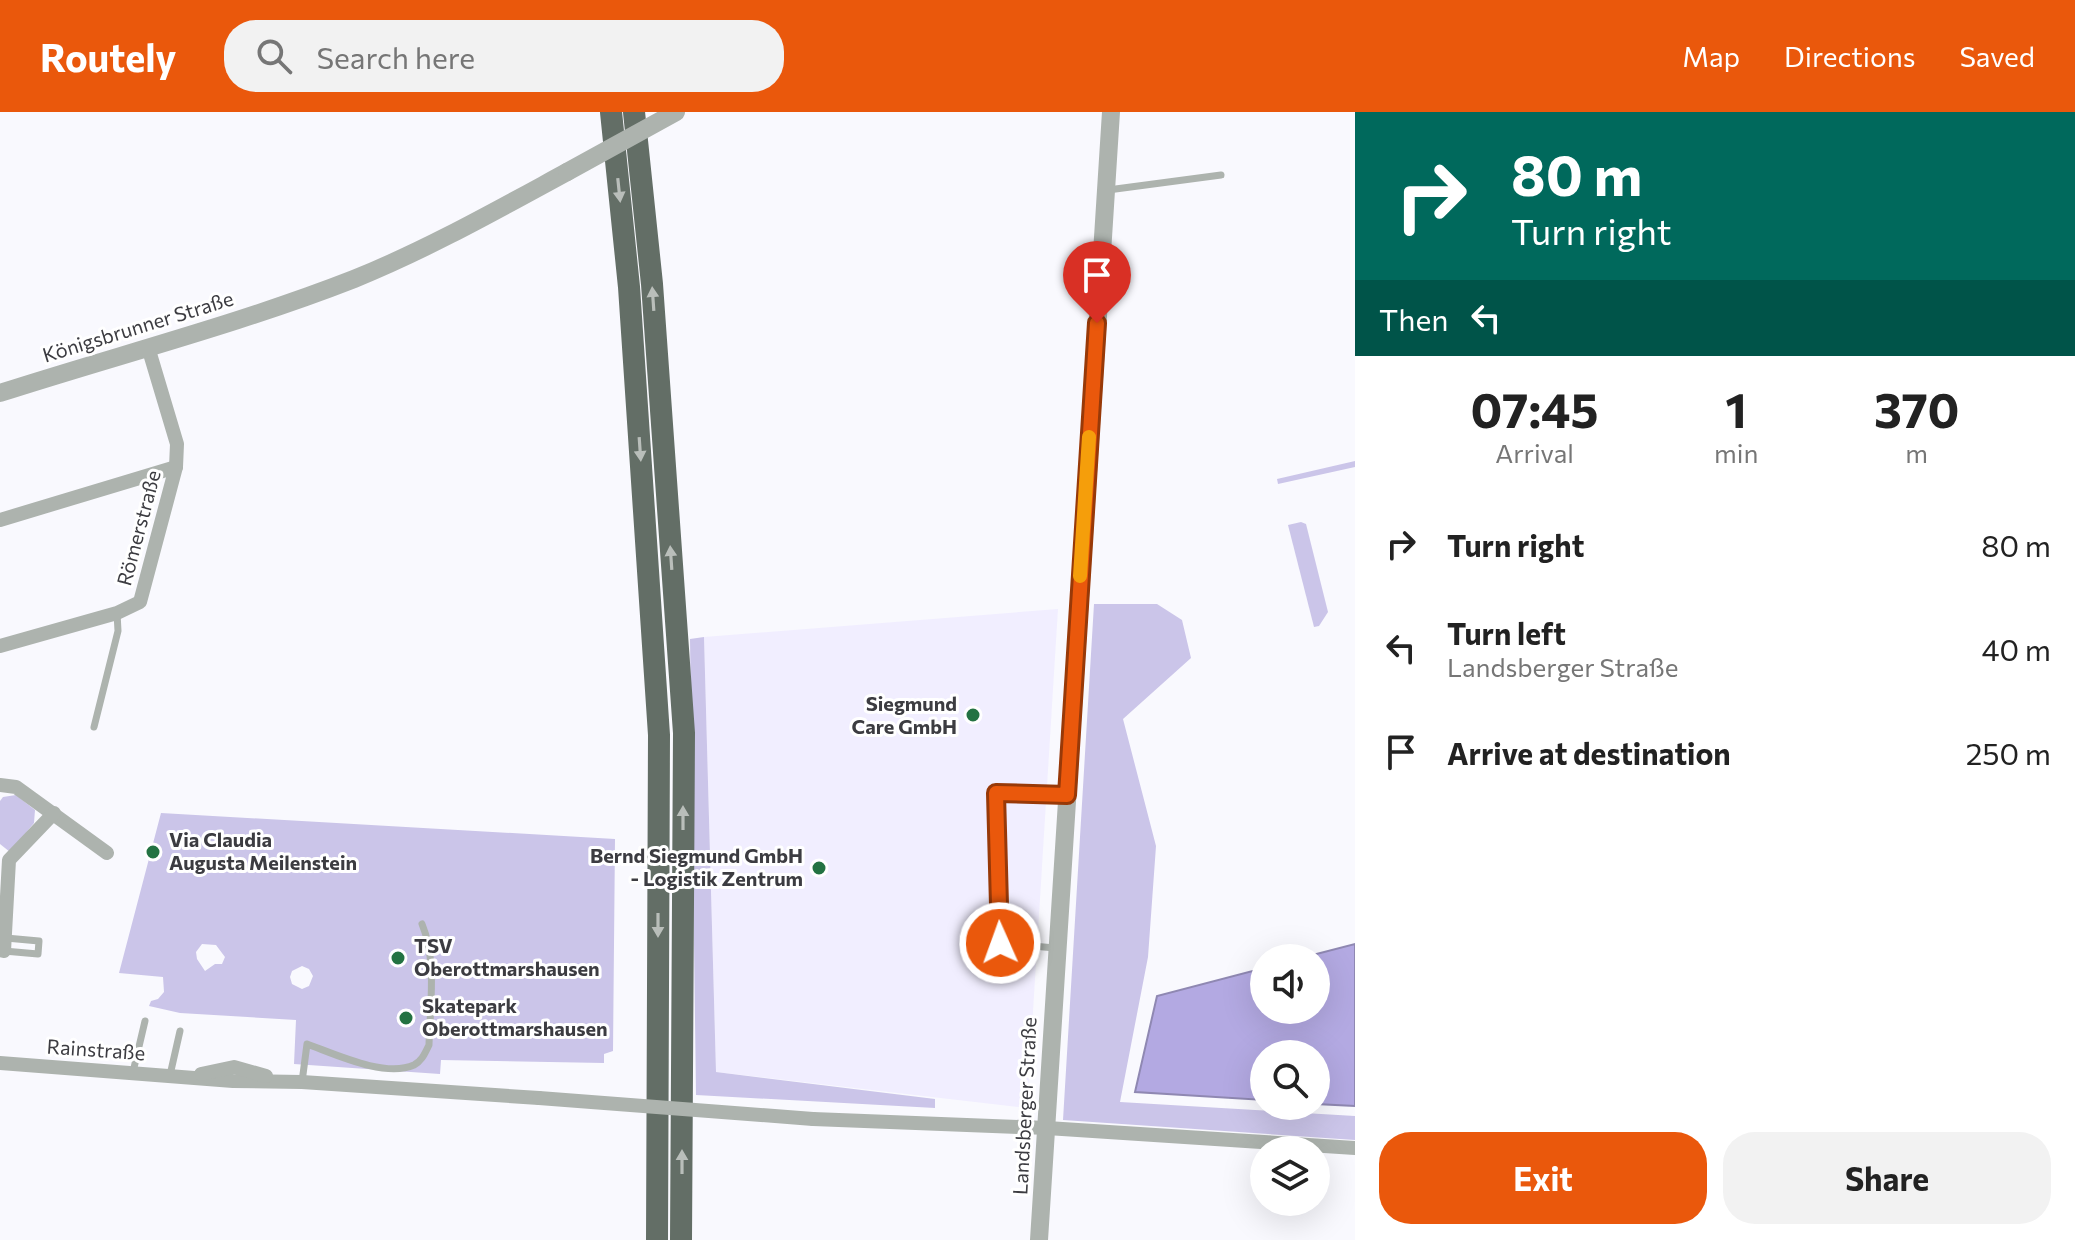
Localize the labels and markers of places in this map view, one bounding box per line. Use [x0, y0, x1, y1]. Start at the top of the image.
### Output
pin [1063, 241, 1131, 323]
place label: Siegmund Care GmbH [852, 691, 957, 738]
marker: Siegmund Care GmbH [964, 706, 982, 724]
place label: Via Claudia Augusta Meilenstein [169, 827, 357, 874]
marker: Via Claudia Augusta Meilenstein [144, 843, 162, 861]
place label: Bernd Siegmund GmbH - Logistik Zentrum [590, 843, 803, 890]
marker: Bernd Siegmund GmbH - Logistik Zentrum [810, 859, 828, 877]
place label: TSV Oberottmarshausen [414, 933, 600, 980]
marker: TSV Oberottmarshausen [389, 949, 407, 967]
place label: Skatepark Oberottmarshausen [422, 993, 608, 1040]
marker: Skatepark Oberottmarshausen [397, 1009, 415, 1027]

